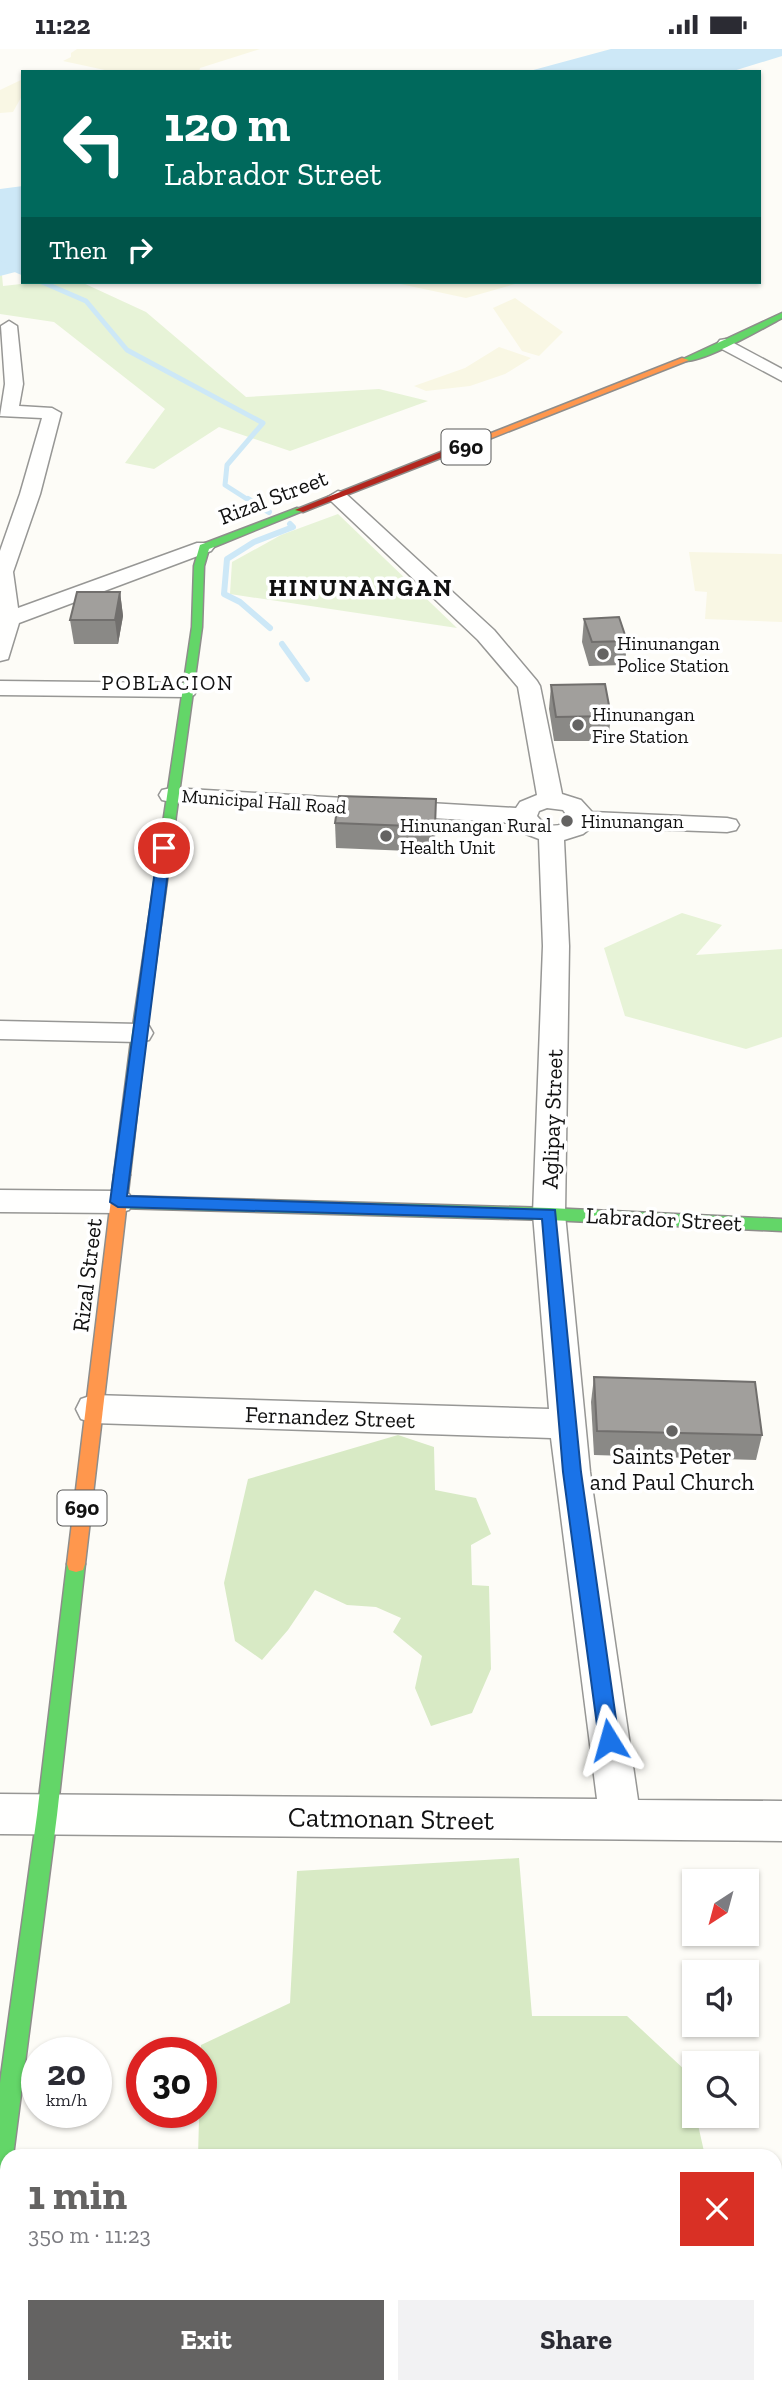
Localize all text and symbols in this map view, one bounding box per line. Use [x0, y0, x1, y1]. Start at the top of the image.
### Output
text: 11:22 [35, 9, 90, 41]
text: 120 m [164, 95, 290, 154]
icon: left [49, 98, 140, 189]
text: Labrador Street [164, 155, 381, 193]
icon: right [121, 231, 159, 269]
text: Then [49, 234, 107, 266]
road number: 690 [442, 429, 490, 465]
street label: Rizal Street [215, 463, 332, 531]
district label: HINUNANGAN [268, 573, 454, 602]
place label: Hinunangan Police Station [617, 632, 729, 677]
marker: Hinunangan Police Station [595, 646, 611, 662]
district label: POBLACION [102, 670, 234, 695]
place label: Hinunangan Fire Station [592, 703, 695, 748]
marker: Hinunangan Fire Station [570, 717, 586, 733]
street label: Municipal Hall Road [181, 784, 348, 819]
place label: Hinunangan [581, 810, 684, 833]
marker: Hinunangan [559, 813, 575, 829]
place label: Hinunangan Rural Health Unit [400, 814, 552, 859]
pin [134, 818, 194, 878]
marker: Hinunangan Rural Health Unit [378, 828, 394, 844]
icon: arrive [145, 829, 183, 867]
street label: Aglipay Street [536, 1048, 568, 1189]
street label: Labrador Street [585, 1201, 743, 1237]
street label: Rizal Street [66, 1216, 108, 1333]
street label: Fernandez Street [244, 1400, 416, 1434]
marker: Saints Peter and Paul Church [664, 1423, 680, 1439]
place label: Saints Peter and Paul Church [590, 1442, 754, 1496]
road number: 690 [57, 1491, 106, 1525]
position arrow [572, 1703, 646, 1777]
street label: Catmonan Street [288, 1800, 495, 1837]
north arrow [682, 1869, 760, 1946]
map controls [682, 1869, 759, 2128]
button: sound [682, 1960, 759, 2037]
speed limit sign: 30 [126, 2037, 217, 2128]
button: search [682, 2051, 759, 2128]
text: 20 [47, 2052, 86, 2094]
text: km/h [46, 2089, 87, 2111]
text: 1 min [28, 2169, 127, 2220]
button: close [680, 2172, 754, 2246]
text: 350 m · 11:23 [28, 2221, 151, 2249]
button: Exit [28, 2300, 384, 2380]
button: Share [398, 2300, 754, 2380]

